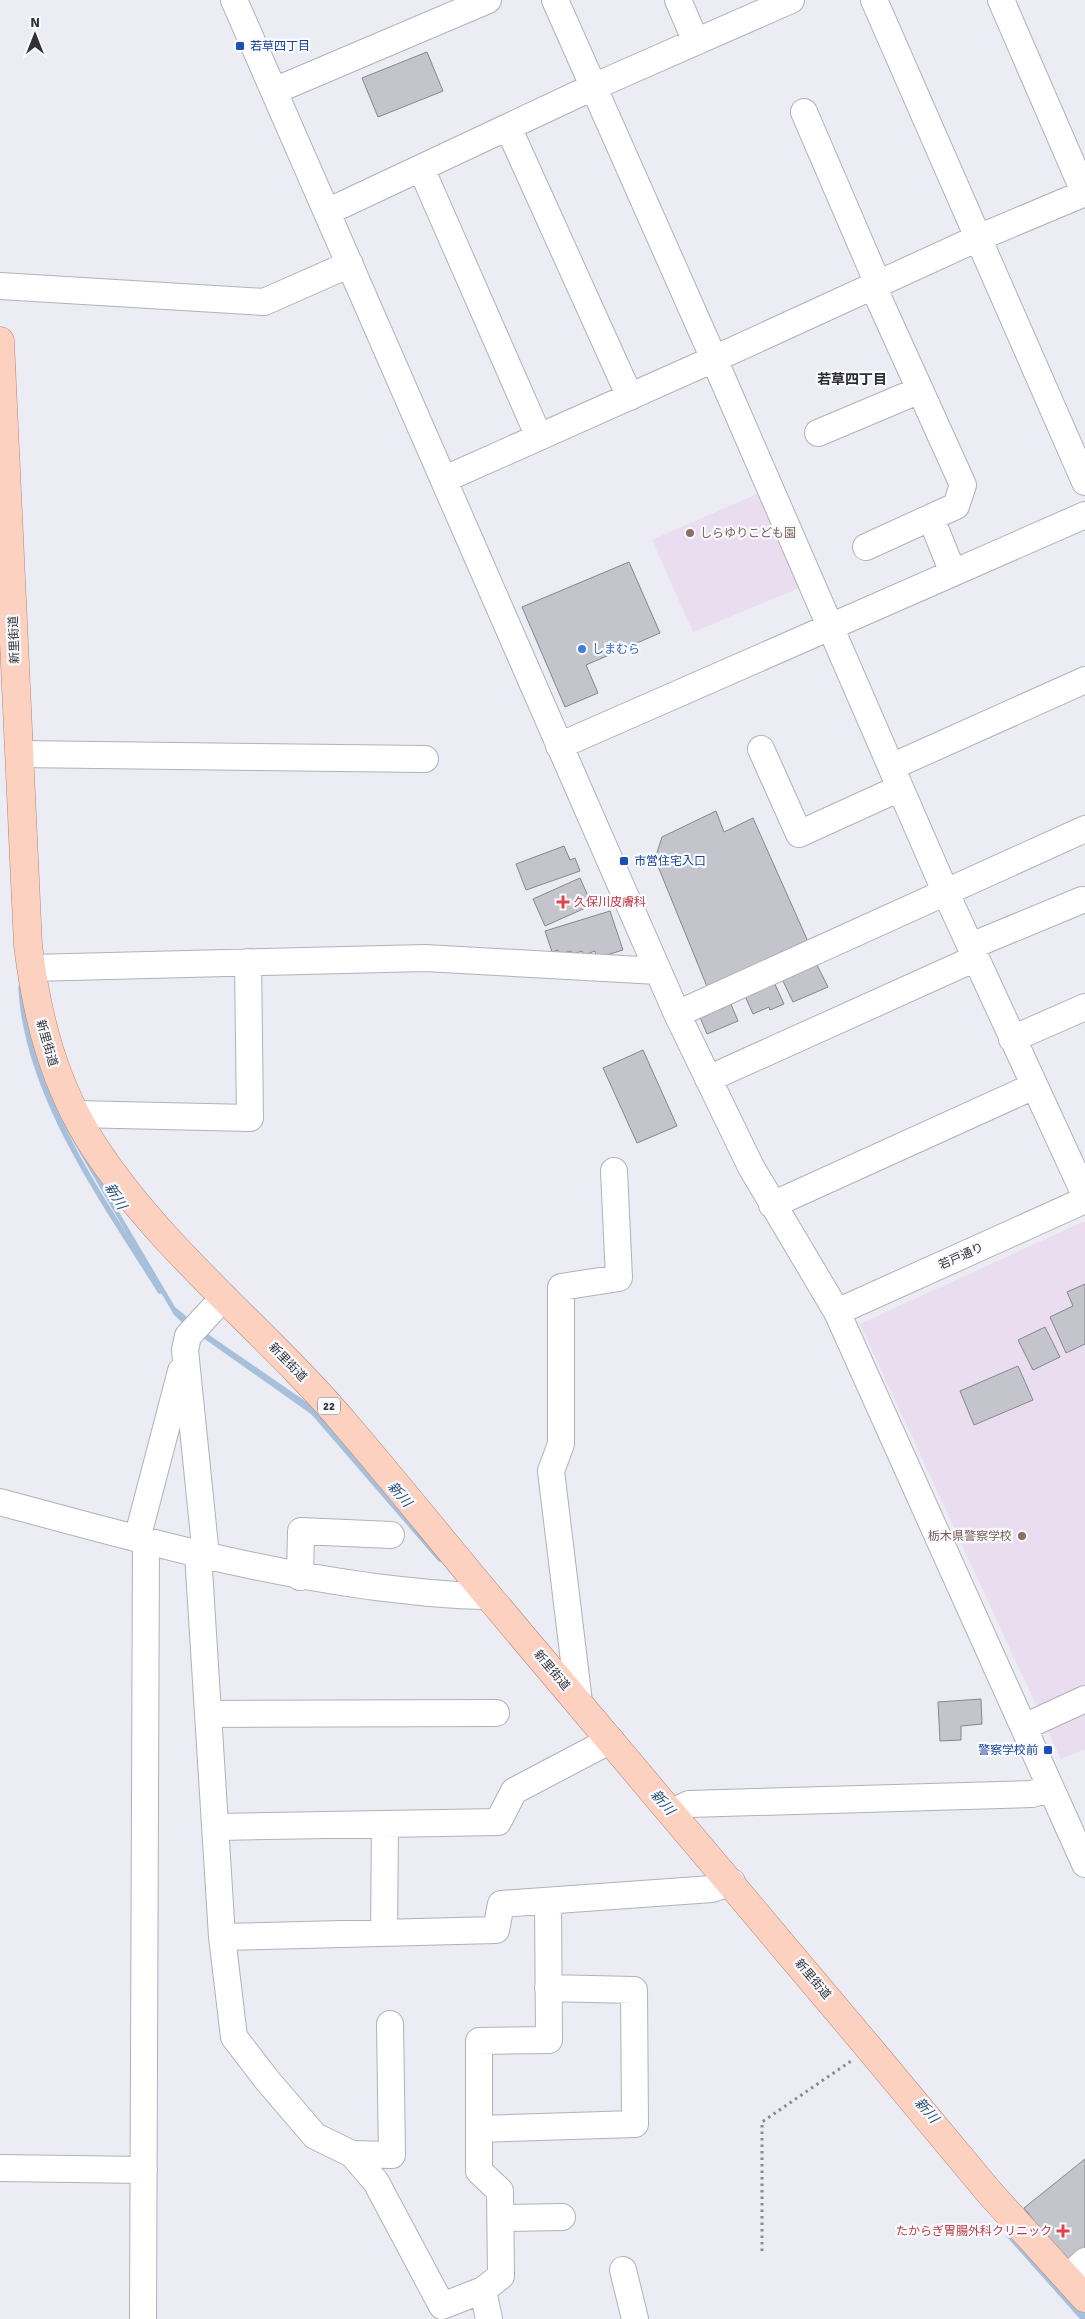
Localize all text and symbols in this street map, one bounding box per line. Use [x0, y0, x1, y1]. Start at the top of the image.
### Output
north arrow [10, 10, 60, 60]
text: N [30, 14, 40, 31]
place label: 若草四丁目 [250, 39, 310, 54]
marker: 若草四丁目 [234, 40, 246, 52]
district label: 若草四丁目 [817, 371, 887, 388]
place label: しらゆりこども園 [700, 526, 796, 541]
marker: しらゆりこども園 [684, 527, 696, 539]
street label: 新里街道 [6, 616, 23, 664]
place label: しまむら [592, 642, 640, 657]
marker: しまむら [576, 643, 588, 655]
place label: 市営住宅入口 [634, 854, 706, 869]
marker: 市営住宅入口 [618, 855, 630, 867]
marker: 久保川皮膚科 [556, 895, 570, 909]
place label: 久保川皮膚科 [574, 895, 646, 910]
street label: 新里街道 [33, 1018, 60, 1068]
water label: 新川 [101, 1180, 131, 1214]
street label: 若戸通り [936, 1240, 986, 1273]
street label: 新里街道 [266, 1340, 310, 1385]
road number: 22 [318, 1398, 340, 1414]
water label: 新川 [384, 1478, 417, 1512]
place label: 栃木県警察学校 [928, 1529, 1012, 1544]
marker: 栃木県警察学校 [1016, 1530, 1028, 1542]
street label: 新里街道 [530, 1647, 573, 1694]
place label: 警察学校前 [978, 1743, 1038, 1758]
marker: 警察学校前 [1042, 1744, 1054, 1756]
water label: 新川 [647, 1786, 680, 1820]
street label: 新里街道 [791, 1956, 834, 2003]
water label: 新川 [911, 2094, 944, 2128]
place label: たからぎ胃腸外科クリニック [896, 2224, 1052, 2239]
marker: たからぎ胃腸外科クリニック [1056, 2224, 1070, 2238]

